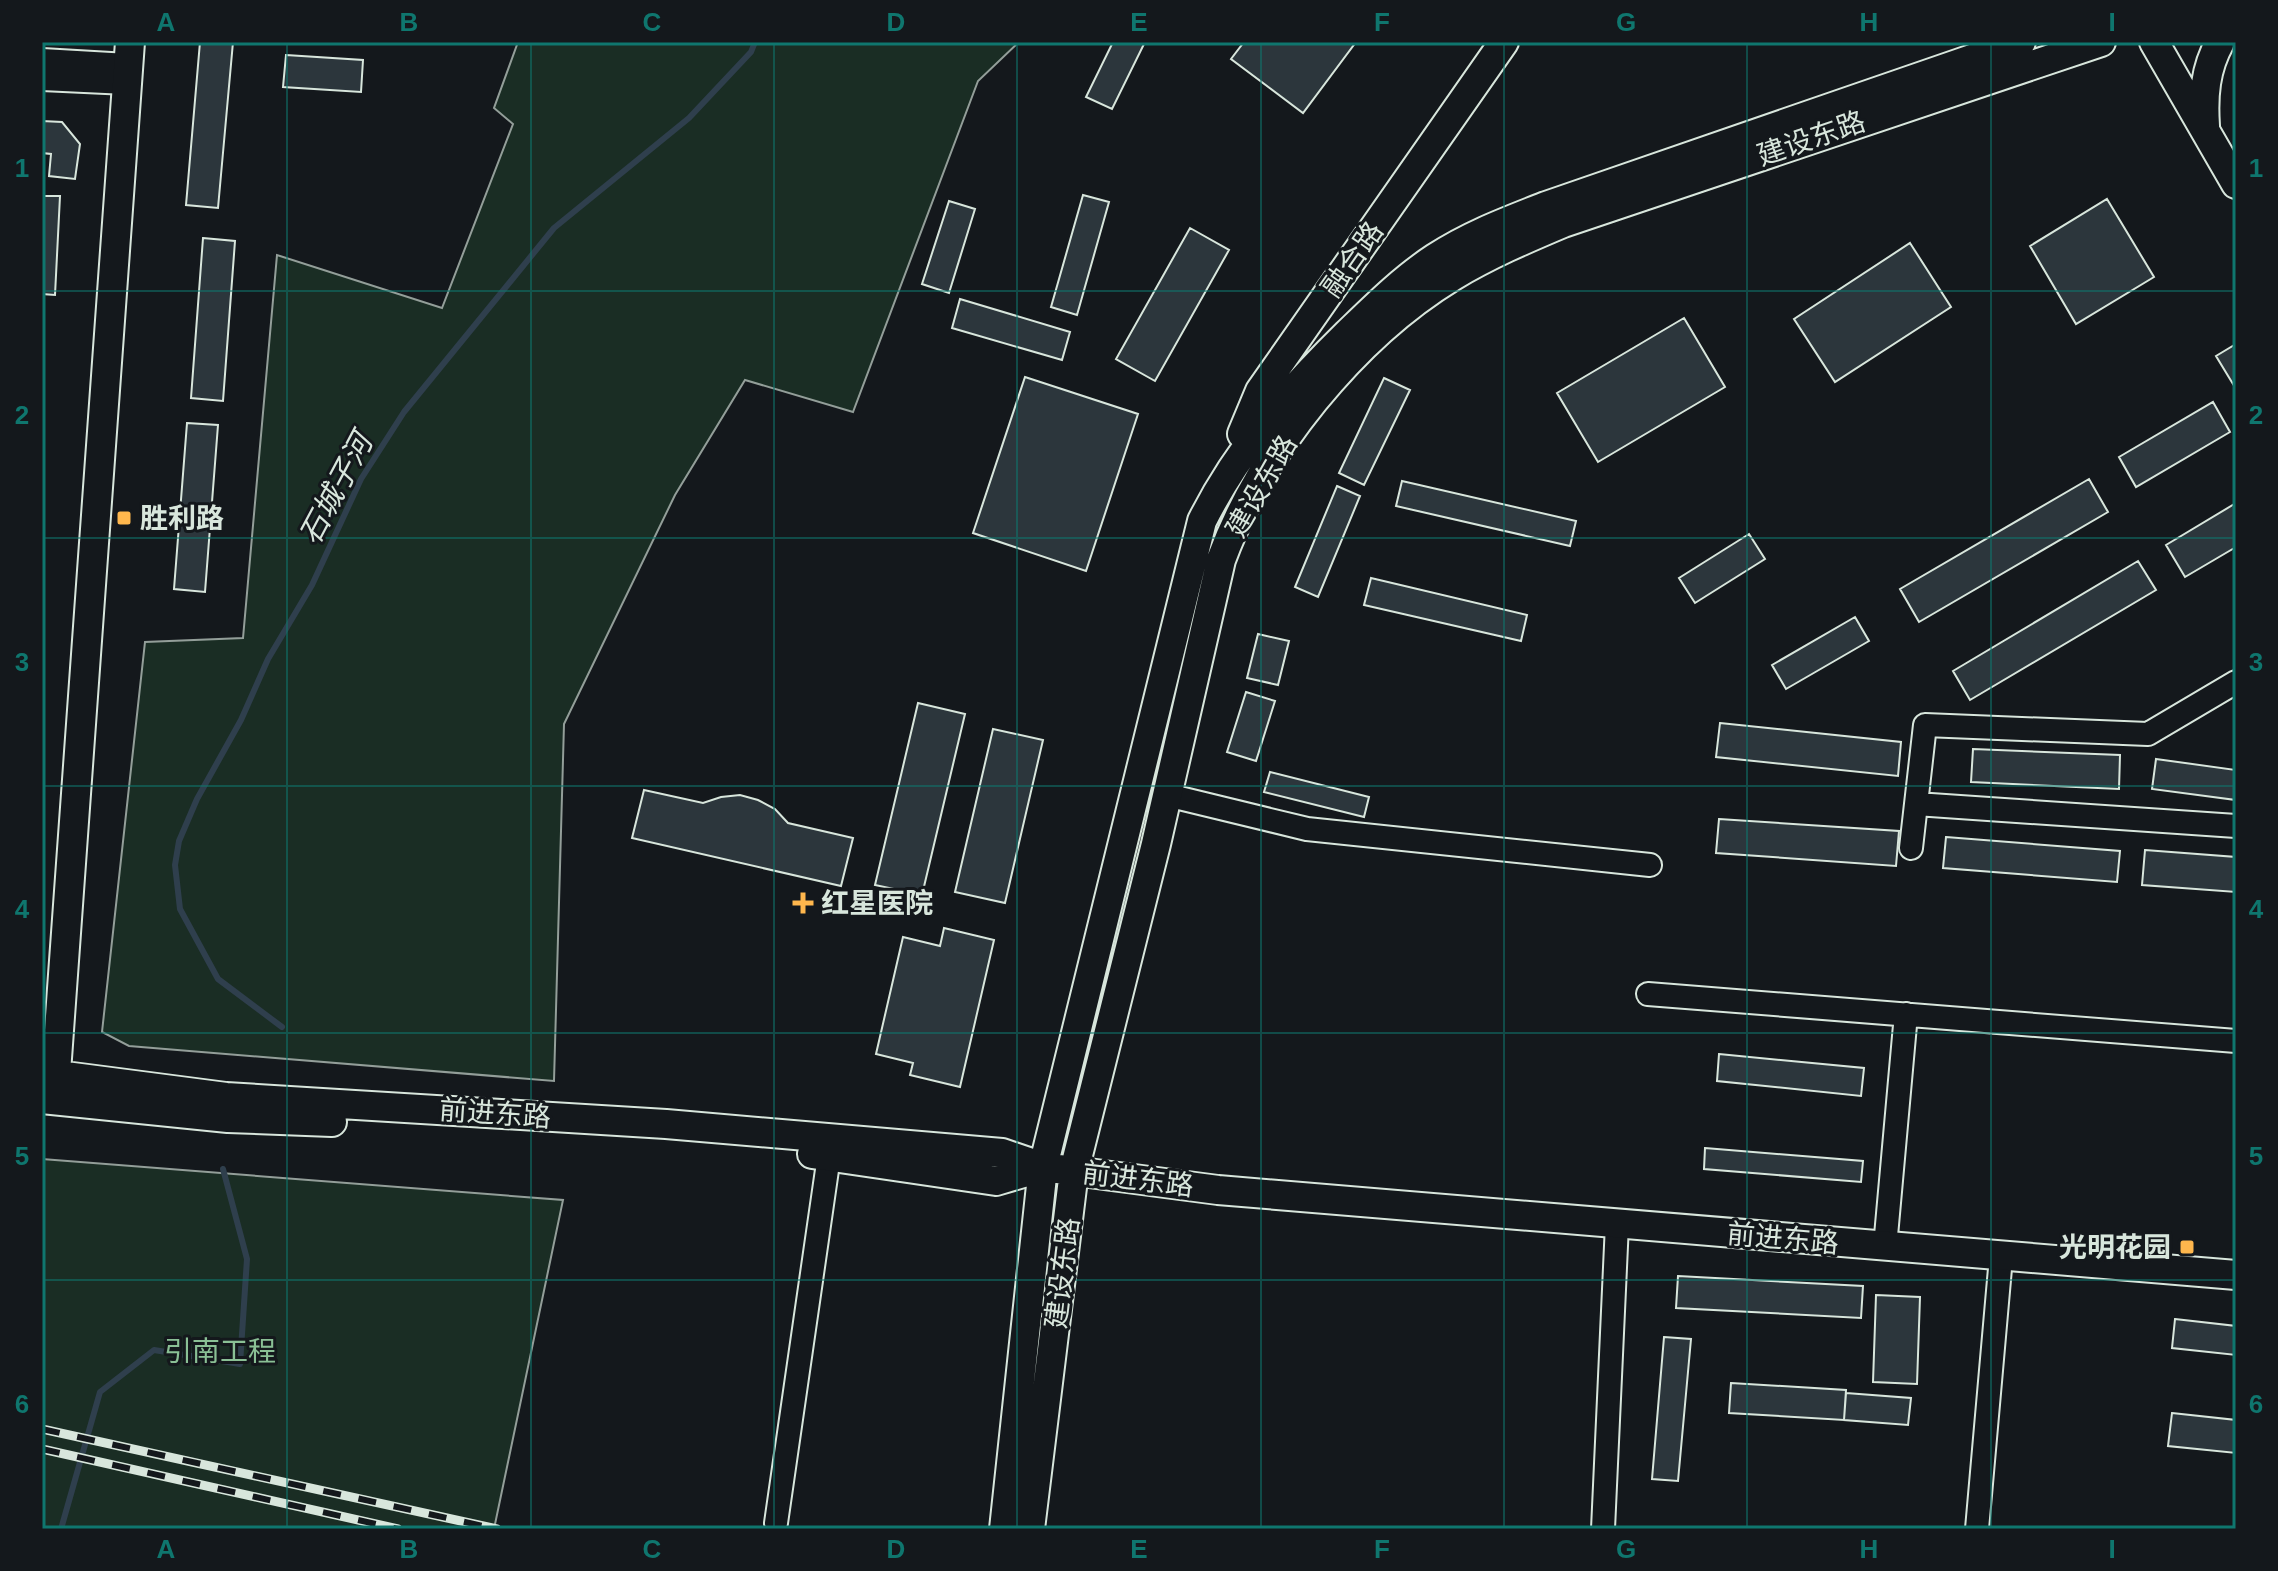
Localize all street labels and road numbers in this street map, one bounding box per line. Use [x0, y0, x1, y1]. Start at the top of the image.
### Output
street label: 建设东路 [1753, 106, 1869, 171]
street label: 融合路 [1316, 216, 1389, 303]
street label: 建设东路 [1220, 430, 1303, 543]
street label: 前进东路 [438, 1094, 552, 1133]
street label: 前进东路 [1080, 1157, 1195, 1202]
street label: 建设东路 [1040, 1216, 1085, 1331]
street label: 前进东路 [1726, 1218, 1840, 1259]

